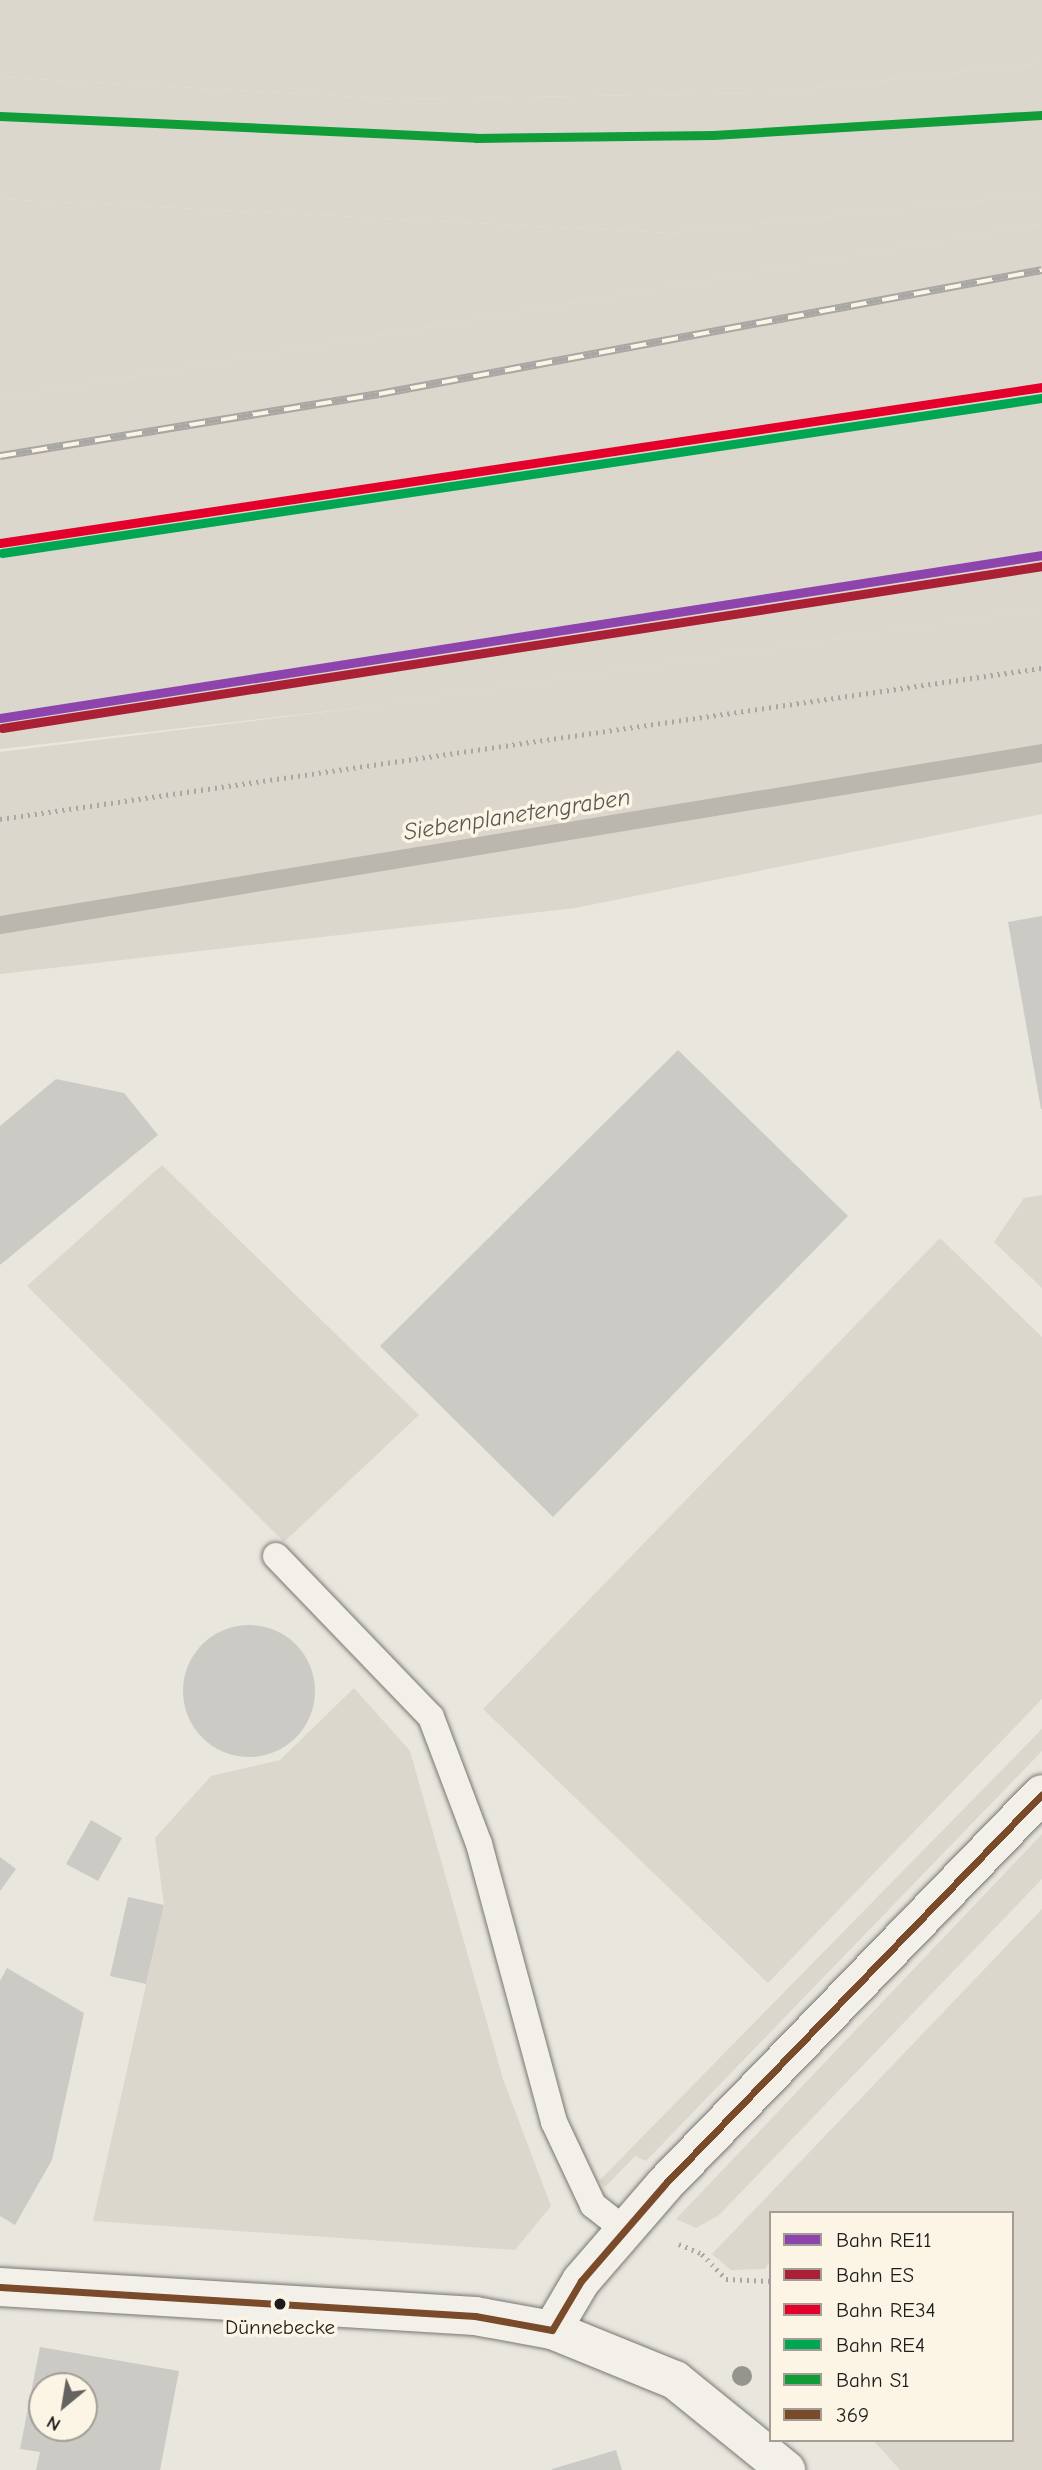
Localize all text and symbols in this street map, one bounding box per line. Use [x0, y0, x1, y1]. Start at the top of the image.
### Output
water label: Siebenplanetengraben [402, 783, 632, 847]
legend [769, 2211, 1014, 2442]
text: Bahn RE11 [836, 2228, 932, 2252]
text: Bahn ES [836, 2263, 914, 2287]
marker: Dünnebecke [273, 2297, 287, 2311]
text: Bahn RE34 [836, 2298, 936, 2322]
place label: Dünnebecke [225, 2314, 335, 2340]
text: Bahn RE4 [836, 2333, 925, 2357]
text: Bahn S1 [836, 2368, 910, 2392]
north arrow [28, 2372, 98, 2442]
text: 369 [836, 2403, 869, 2427]
text: N [43, 2411, 64, 2436]

